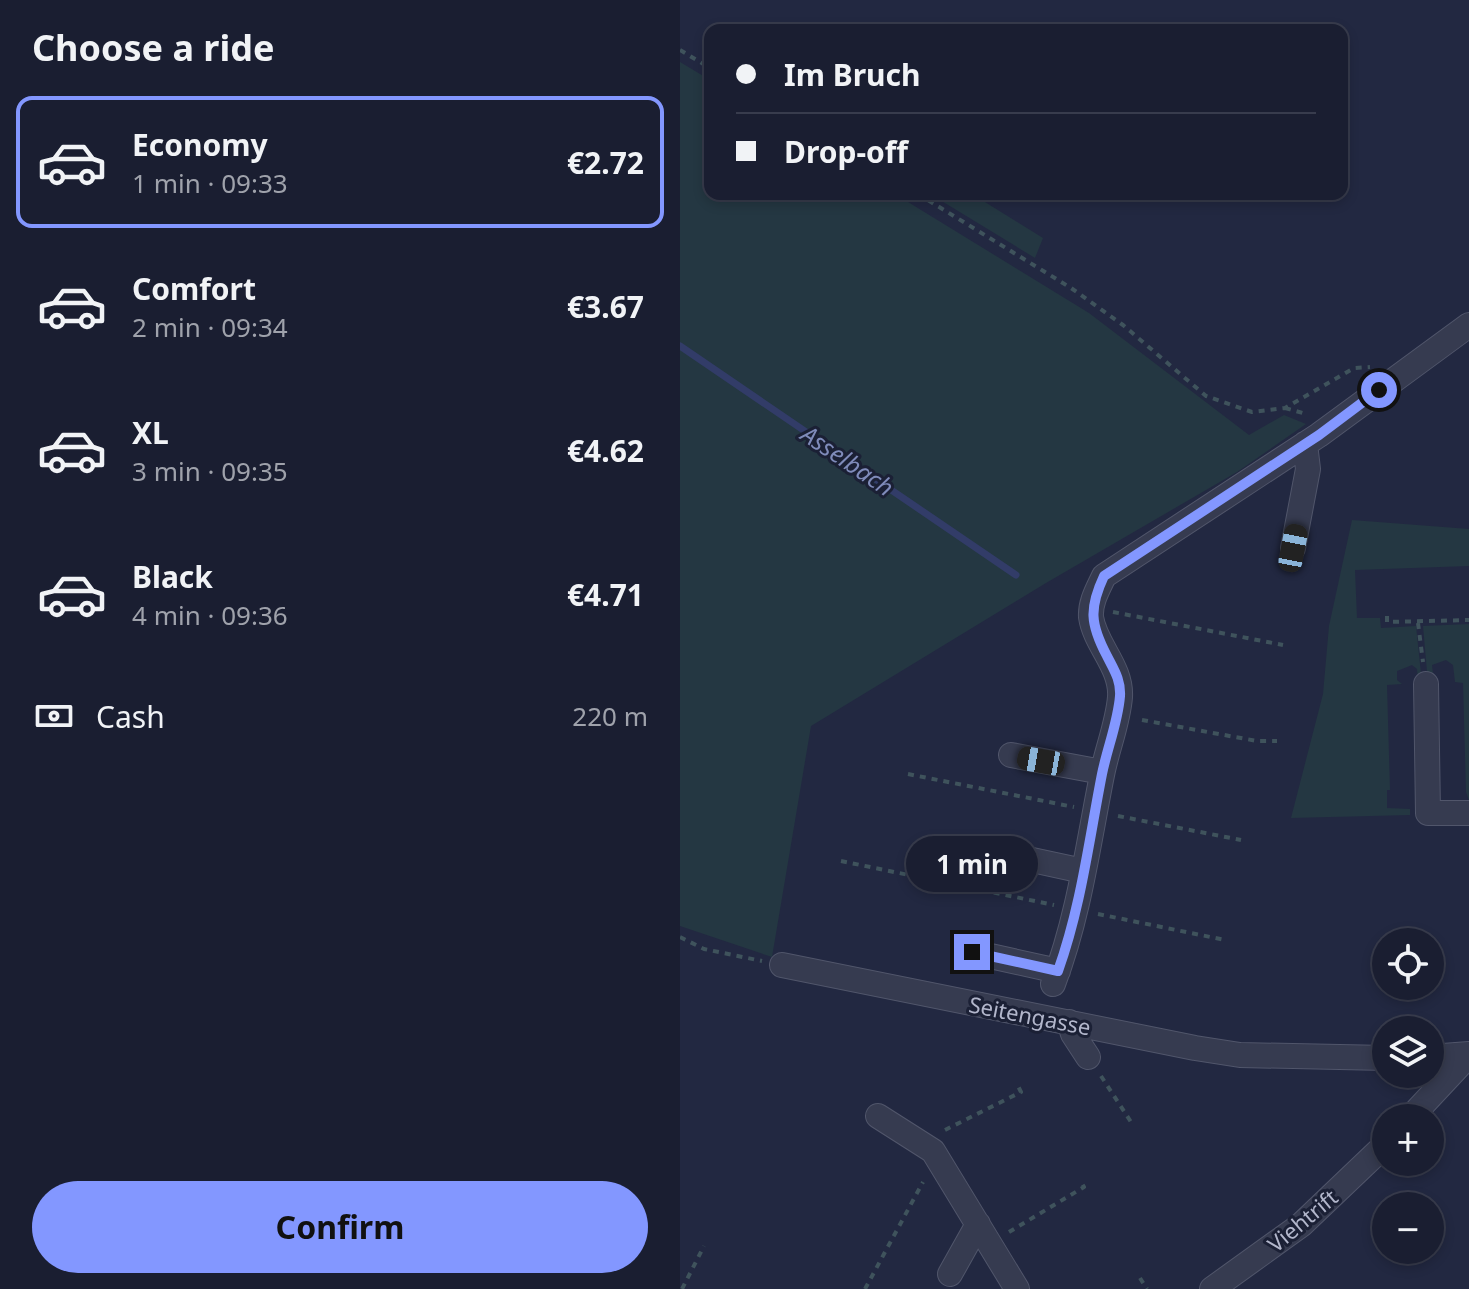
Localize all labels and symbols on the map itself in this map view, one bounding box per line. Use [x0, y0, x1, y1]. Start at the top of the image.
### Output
route start [1361, 372, 1397, 408]
water label: Asselbach [794, 416, 901, 503]
car [1277, 522, 1309, 574]
car [1015, 745, 1067, 777]
callout: 1 min [906, 836, 1038, 892]
route end [954, 934, 990, 970]
street label: Seitengasse [967, 988, 1093, 1042]
street label: Viehtrift [1261, 1182, 1344, 1258]

